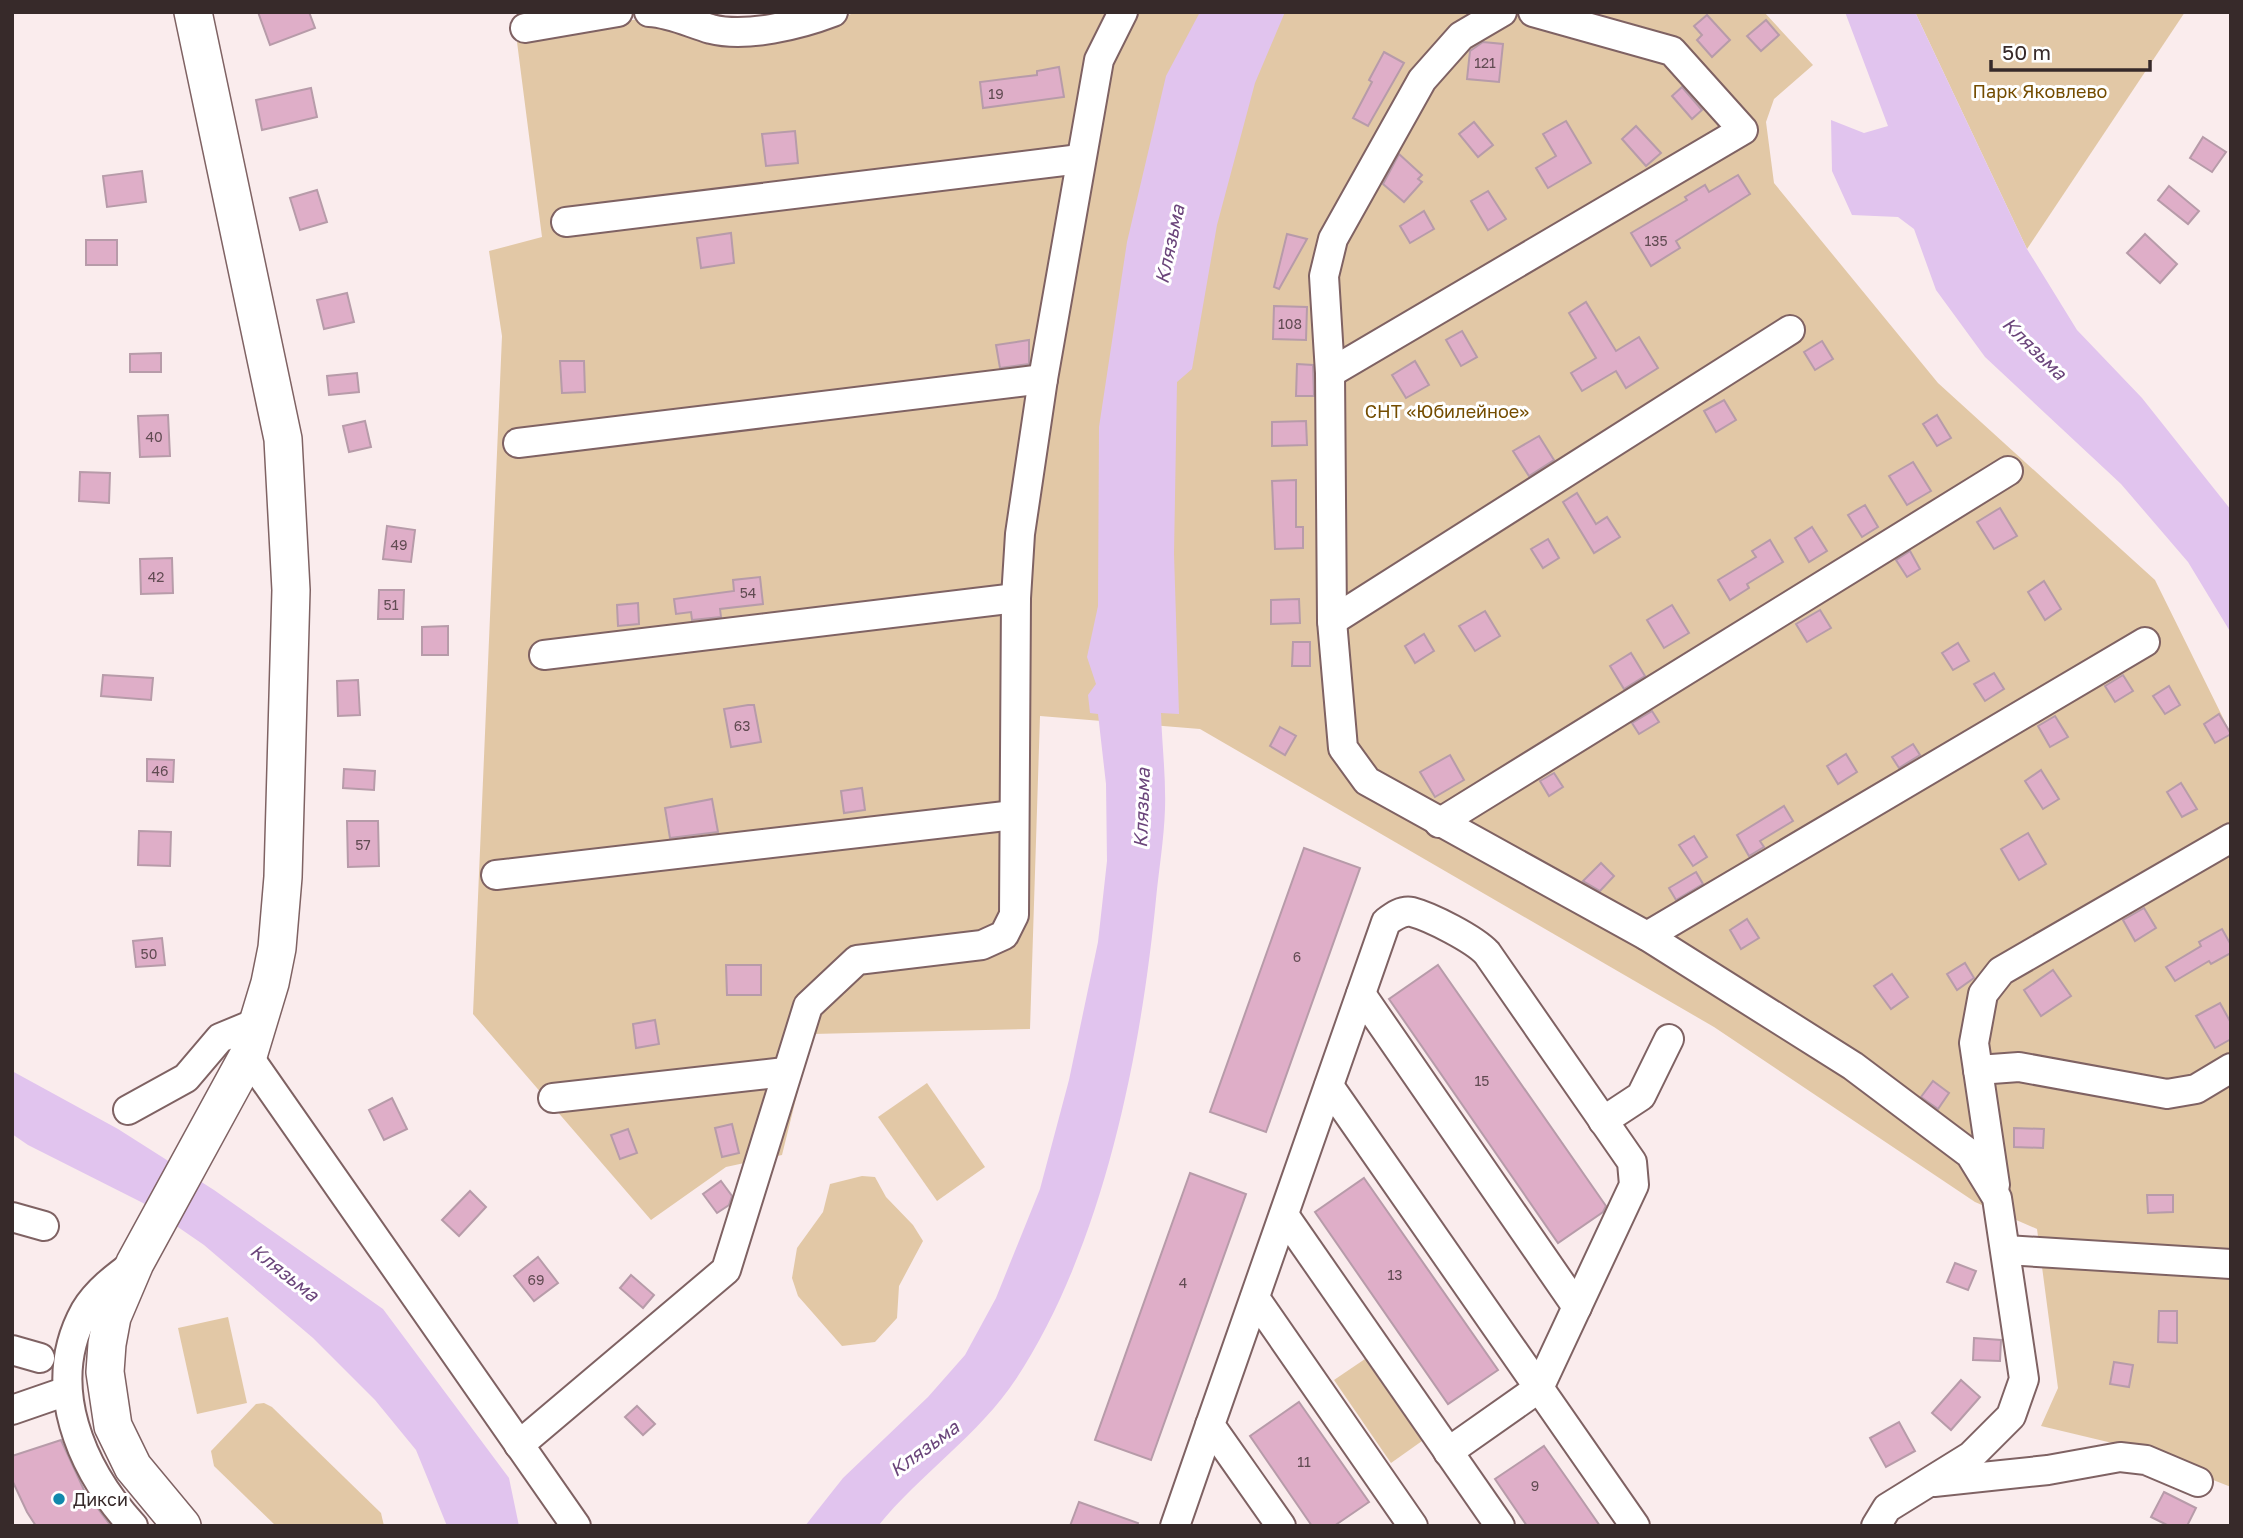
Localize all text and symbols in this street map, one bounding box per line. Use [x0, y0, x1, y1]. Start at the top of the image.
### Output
scale bar [1991, 28, 2150, 72]
text: 50 m [2002, 39, 2051, 65]
house number: 121 [1474, 54, 1496, 71]
park label: Парк Яковлево [1973, 80, 2107, 102]
house number: 19 [988, 85, 1004, 102]
water label: Клязьма [1149, 201, 1189, 286]
house number: 135 [1644, 232, 1668, 249]
water label: Клязьма [1998, 312, 2073, 385]
house number: 108 [1278, 315, 1302, 332]
park label: СНТ «Юбилейное» [1365, 400, 1529, 422]
house number: 40 [145, 428, 163, 445]
house number: 49 [390, 536, 408, 553]
house number: 42 [148, 568, 164, 585]
house number: 54 [740, 584, 756, 601]
house number: 51 [384, 596, 399, 613]
house number: 63 [734, 717, 750, 734]
house number: 46 [151, 762, 169, 779]
water label: Клязьма [1128, 766, 1154, 848]
house number: 57 [355, 836, 371, 853]
house number: 50 [141, 945, 157, 962]
house number: 6 [1293, 948, 1301, 965]
house number: 15 [1475, 1072, 1489, 1089]
water label: Клязьма [246, 1238, 325, 1306]
house number: 13 [1388, 1266, 1402, 1283]
house number: 69 [528, 1271, 544, 1288]
house number: 4 [1179, 1274, 1187, 1291]
water label: Клязьма [885, 1414, 964, 1481]
house number: 11 [1297, 1453, 1311, 1470]
house number: 9 [1531, 1477, 1539, 1494]
place label: Дикси [73, 1488, 128, 1510]
marker: Дикси [51, 1491, 67, 1507]

